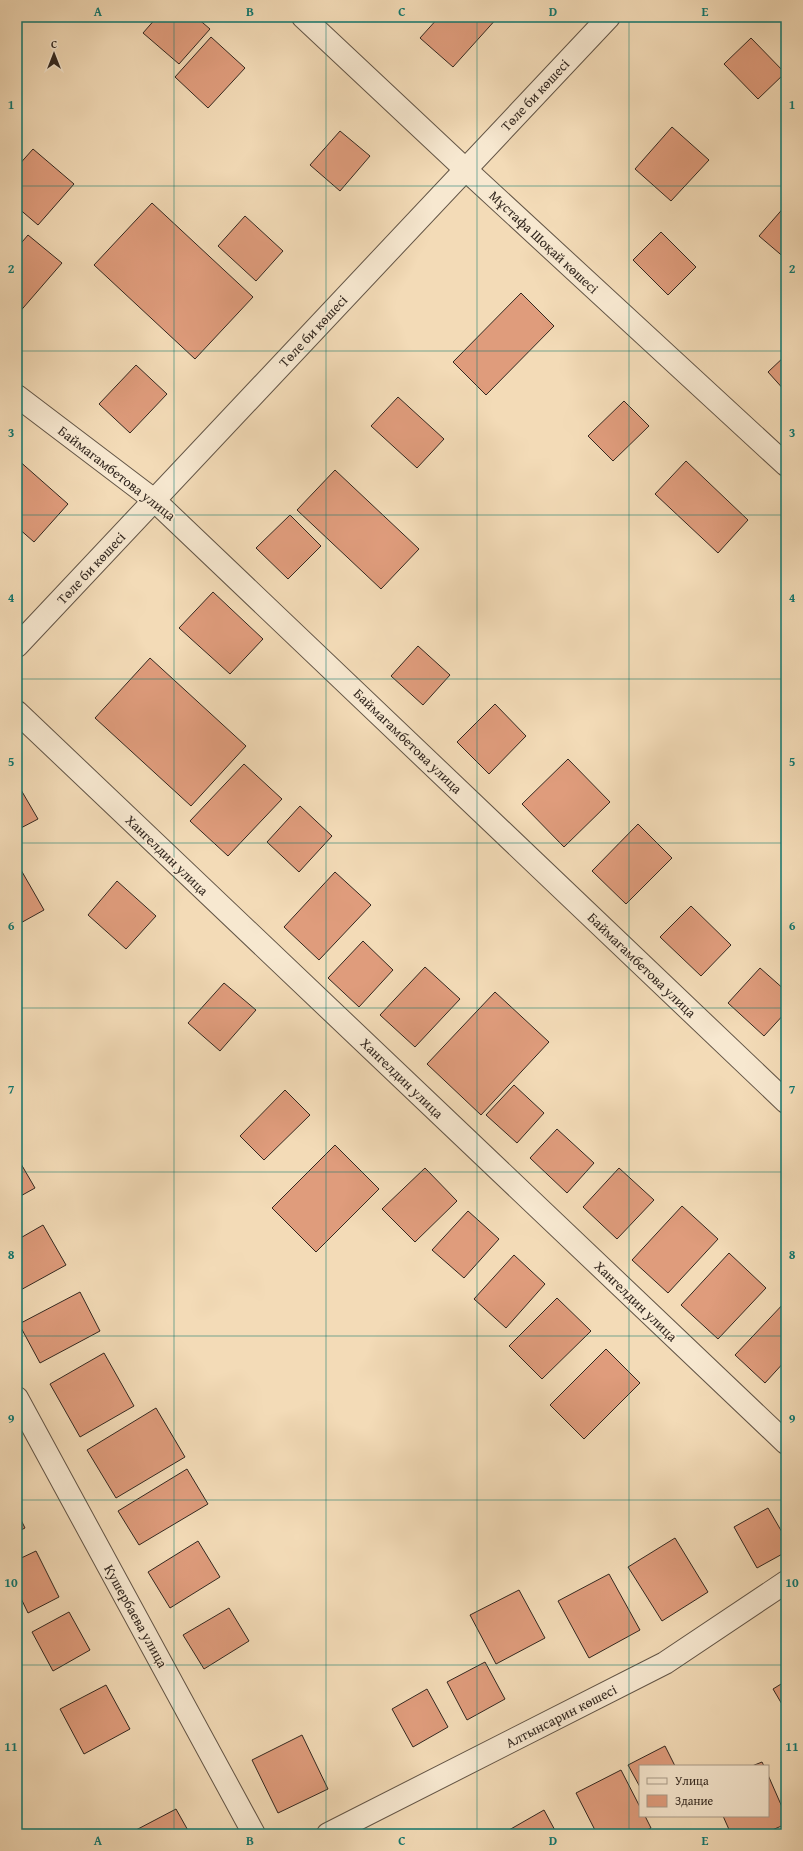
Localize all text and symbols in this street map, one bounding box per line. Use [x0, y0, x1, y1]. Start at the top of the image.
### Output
text: A [94, 2, 103, 21]
text: B [246, 2, 254, 21]
text: C [398, 2, 406, 21]
text: D [549, 2, 557, 21]
text: E [702, 2, 709, 21]
north arrow [34, 34, 74, 74]
text: С [51, 36, 57, 52]
street label: Төле би көшесі [496, 54, 574, 136]
text: 1 [8, 95, 14, 114]
text: 1 [789, 95, 795, 114]
street label: Мұстафа Шоқай көшесі [485, 186, 603, 298]
text: 2 [8, 259, 15, 278]
text: 2 [789, 259, 796, 278]
street label: Төле би көшесі [274, 290, 352, 372]
street label: Баймагамбетова улица [54, 421, 180, 525]
text: 3 [8, 423, 14, 442]
text: 3 [789, 423, 795, 442]
street label: Төле би көшесі [52, 527, 130, 609]
text: 4 [8, 588, 15, 607]
text: 4 [789, 588, 796, 607]
street label: Баймагамбетова улица [349, 684, 467, 799]
text: 5 [8, 752, 15, 771]
text: 5 [789, 752, 796, 771]
street label: Хангелдин улица [121, 810, 213, 900]
street label: Баймагамбетова улица [583, 908, 701, 1023]
text: 6 [8, 916, 15, 935]
text: 6 [789, 916, 796, 935]
street label: Хангелдин улица [356, 1033, 448, 1123]
text: 7 [8, 1080, 15, 1099]
text: 7 [789, 1080, 796, 1099]
text: 8 [8, 1245, 15, 1264]
text: 8 [789, 1245, 796, 1264]
street label: Хангелдин улица [590, 1256, 682, 1346]
text: 9 [8, 1409, 15, 1428]
text: 9 [789, 1409, 796, 1428]
street label: Кушербаева улица [99, 1561, 173, 1672]
text: 10 [4, 1573, 18, 1592]
text: 10 [785, 1573, 799, 1592]
street label: Алтынсарин көшесі [502, 1679, 620, 1753]
text: 11 [4, 1737, 18, 1756]
text: 11 [785, 1737, 799, 1756]
legend [639, 1765, 769, 1817]
text: Улица [675, 1772, 709, 1789]
text: Здание [675, 1792, 714, 1809]
text: A [94, 1831, 103, 1850]
text: B [246, 1831, 254, 1850]
text: C [398, 1831, 406, 1850]
text: D [549, 1831, 557, 1850]
text: E [702, 1831, 709, 1850]

